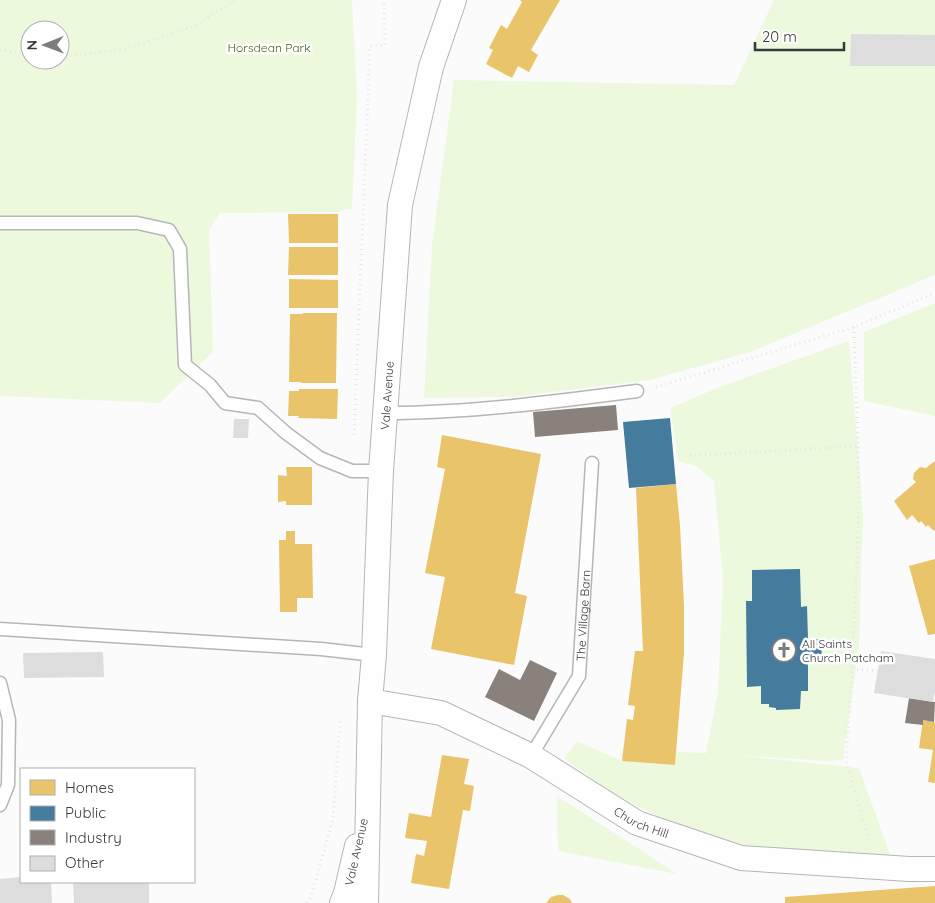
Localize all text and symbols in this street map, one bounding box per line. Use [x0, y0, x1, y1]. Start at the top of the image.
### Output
north arrow [20, 20, 70, 70]
scale bar [755, 20, 844, 52]
text: 20 m [762, 27, 797, 46]
text: N [23, 40, 41, 51]
park label: Horsdean Park [227, 40, 311, 55]
street label: Vale Avenue [376, 360, 396, 430]
street label: The Village Barn [572, 569, 593, 662]
place label: All Saints Church Patcham [802, 636, 894, 665]
church icon: All Saints Church Patcham [771, 637, 797, 663]
legend [20, 768, 195, 883]
text: Homes [65, 778, 114, 797]
text: Public [65, 803, 106, 822]
street label: Church Hill [611, 803, 671, 841]
street label: Vale Avenue [341, 817, 371, 887]
text: Industry [65, 828, 122, 847]
text: Other [65, 853, 105, 872]

